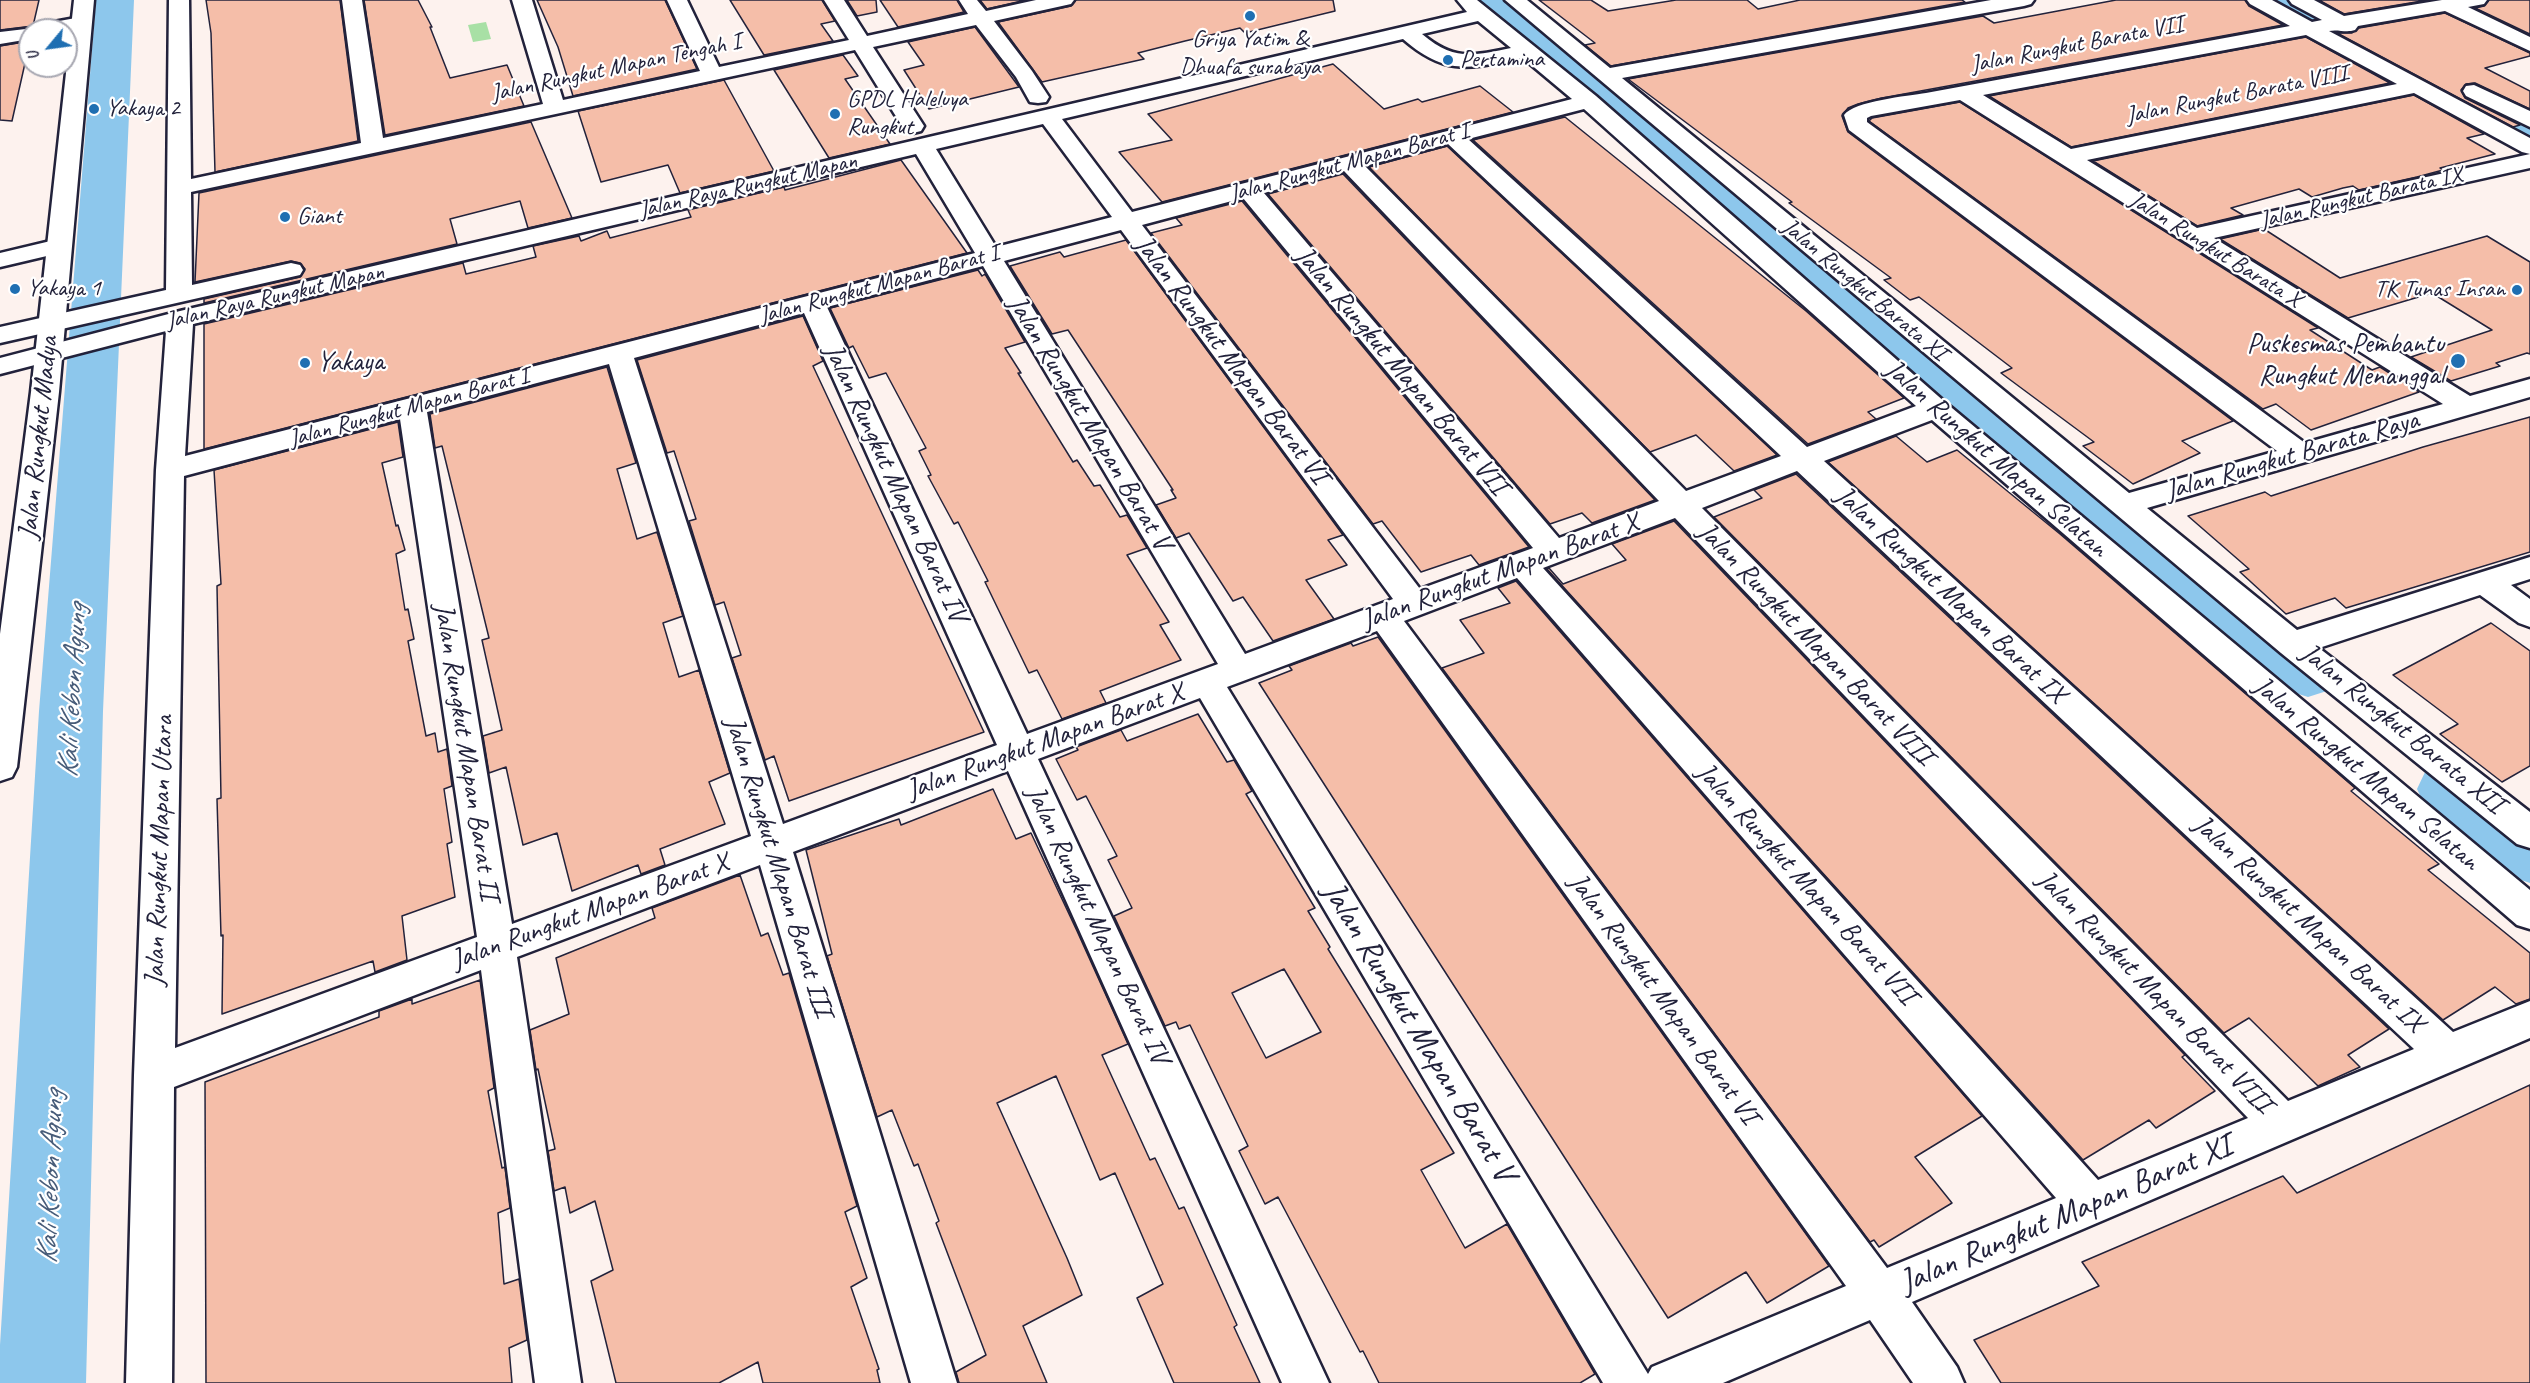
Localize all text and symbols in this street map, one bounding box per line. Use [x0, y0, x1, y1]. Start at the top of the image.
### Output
marker: Griya Yatim & Dhuafa surabaya [1243, 9, 1257, 23]
street label: Jalan Rungkut Barata VII [1968, 10, 2186, 80]
north arrow [18, 18, 78, 78]
place label: Griya Yatim & Dhuafa surabaya [1180, 26, 1320, 82]
street label: Jalan Rungkut Mapan Tengah I [488, 27, 744, 109]
place label: Pertamina [1460, 46, 1544, 74]
text: U [23, 48, 45, 64]
marker: Pertamina [1441, 53, 1455, 67]
street label: Jalan Rungkut Barata VIII [2124, 59, 2350, 131]
place label: GPDL Haleluya Rungkut [847, 86, 967, 142]
place label: Yakaya 2 [106, 95, 180, 123]
marker: Yakaya 2 [87, 102, 101, 116]
marker: GPDL Haleluya Rungkut [828, 107, 842, 121]
street label: Jalan Rungkut Mapan Barat I [1226, 117, 1472, 209]
street label: Jalan Raya Rungkut Mapan [636, 147, 860, 225]
street label: Jalan Rungkut Barata IX [2257, 161, 2465, 235]
street label: Jalan Rungkut Barata X [2124, 186, 2306, 314]
place label: Giant [297, 203, 342, 231]
marker: Giant [278, 210, 292, 224]
street label: Jalan Rungkut Barata XI [1776, 213, 1952, 367]
street label: Jalan Rungkut Mapan Barat VI [1127, 229, 1335, 491]
street label: Jalan Rungkut Mapan Barat I [756, 239, 1002, 331]
street label: Jalan Rungkut Mapan Barat VII [1287, 240, 1515, 502]
street label: Jalan Raya Rungkut Mapan [163, 258, 387, 336]
place label: Yakaya 1 [27, 275, 101, 303]
place label: TK Tunas Insan [2375, 276, 2505, 304]
marker: Yakaya 1 [8, 282, 22, 296]
marker: TK Tunas Insan [2510, 283, 2524, 297]
street label: Jalan Rungkut Mapan Barat V [1000, 290, 1178, 556]
place label: Puskesmas Pembantu Rungkut Menanggal [2247, 328, 2444, 394]
street label: Jalan Rungkut Madya [12, 335, 66, 541]
street label: Jalan Rungkut Mapan Barat IV [816, 339, 974, 627]
place label: Yakaya [317, 346, 384, 380]
marker: Puskesmas Pembantu Rungkut Menanggal [2449, 352, 2467, 370]
street label: Jalan Rungkut Mapan Selatan [1877, 353, 2115, 565]
marker: Yakaya [298, 356, 312, 370]
street label: Jalan Rungkut Mapan Barat I [286, 362, 532, 454]
street label: Jalan Rungkut Barata Raya [2161, 404, 2423, 508]
street label: Jalan Rungkut Mapan Barat IX [1828, 479, 2072, 711]
street label: Jalan Rungkut Mapan Barat X [1357, 506, 1643, 638]
street label: Jalan Rungkut Mapan Barat VIII [1690, 515, 1940, 773]
street label: Jalan Rungkut Mapan Barat II [426, 601, 506, 903]
water label: Kali Kebon Agung [50, 603, 96, 779]
street label: Jalan Rungkut Barata XII [2293, 636, 2511, 822]
street label: Jalan Rungkut Mapan Selatan [2246, 670, 2486, 878]
street label: Jalan Rungkut Mapan Barat X [902, 676, 1188, 808]
street label: Jalan Rungkut Mapan Barat III [716, 713, 840, 1021]
street label: Jalan Rungkut Mapan Utara [138, 715, 182, 987]
street label: Jalan Rungkut Mapan Barat VII [1688, 756, 1924, 1012]
street label: Jalan Rungkut Mapan Barat IV [1018, 781, 1176, 1069]
street label: Jalan Rungkut Mapan Barat IX [2186, 808, 2430, 1040]
street label: Jalan Rungkut Mapan Barat X [447, 846, 733, 978]
street label: Jalan Rungkut Mapan Barat VIII [2029, 863, 2279, 1121]
street label: Jalan Rungkut Mapan Barat VI [1561, 867, 1765, 1131]
street label: Jalan Rungkut Mapan Barat V [1313, 875, 1523, 1189]
water label: Kali Kebon Agung [30, 1090, 72, 1264]
street label: Jalan Rungkut Mapan Barat XI [1894, 1127, 2238, 1303]

